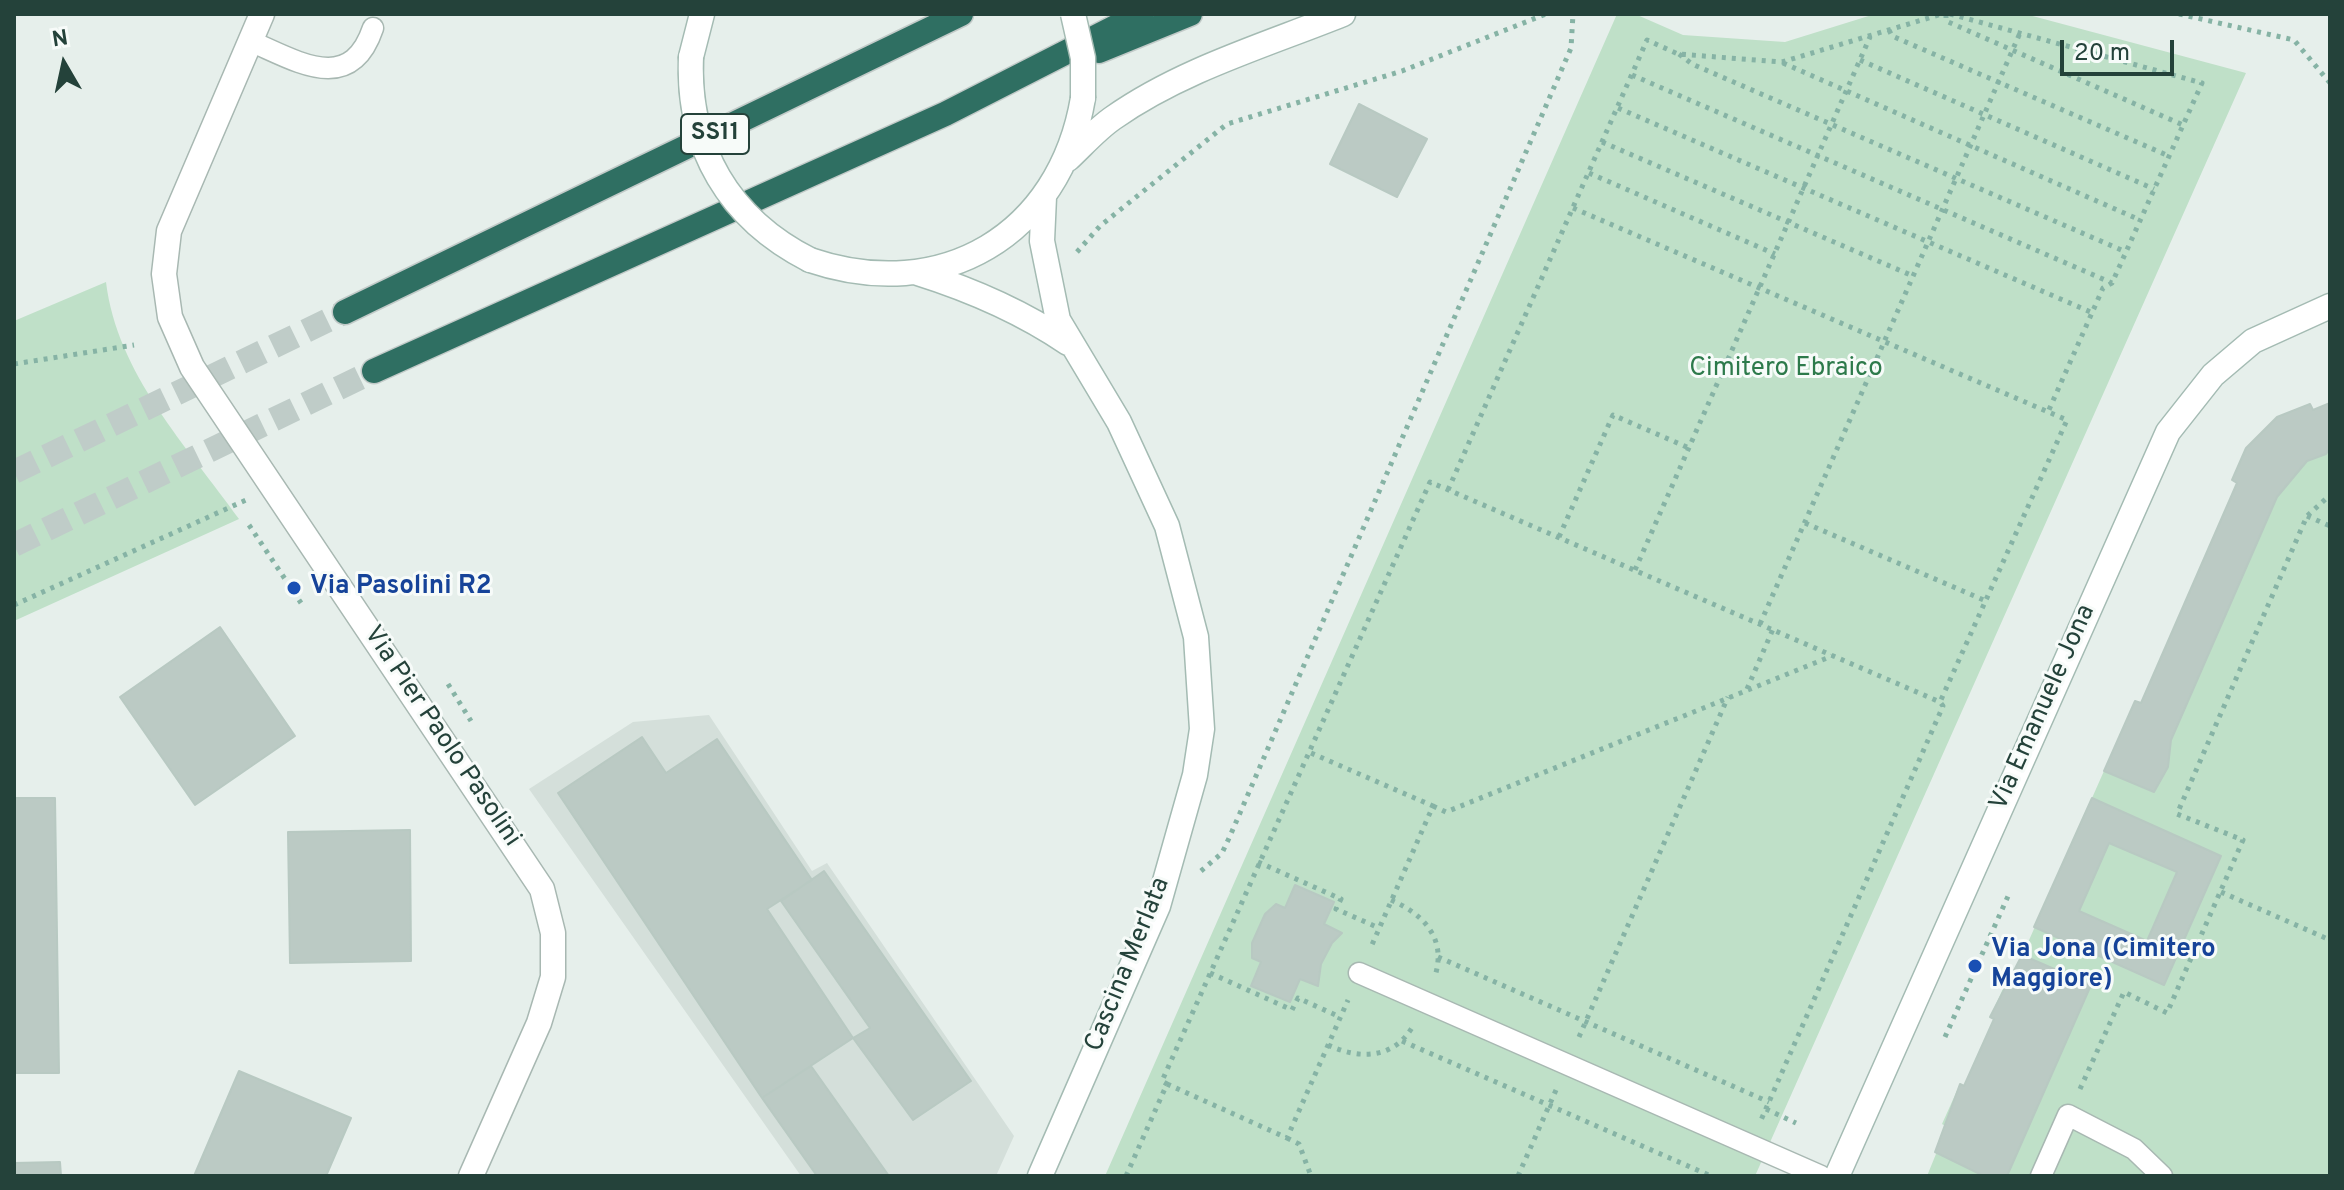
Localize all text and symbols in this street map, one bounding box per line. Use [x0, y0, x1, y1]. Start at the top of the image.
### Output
north arrow [24, 24, 104, 104]
scale bar [2064, 24, 2178, 74]
text: N [50, 25, 70, 54]
text: 20 m [2074, 39, 2130, 69]
road number: SS11 [681, 114, 749, 154]
park label: Cimitero Ebraico [1689, 354, 1883, 386]
place label: Via Pasolini R2 [310, 572, 492, 604]
marker: Via Pasolini R2 [285, 579, 303, 597]
street label: Via Emanuele Jona [1985, 600, 2103, 816]
street label: Via Pier Paolo Pasolini [356, 621, 526, 853]
street label: Cascina Merlata [1080, 873, 1178, 1057]
place label: Via Jona (Cimitero Maggiore) [1991, 935, 2216, 996]
marker: Via Jona (Cimitero Maggiore) [1966, 957, 1984, 975]

